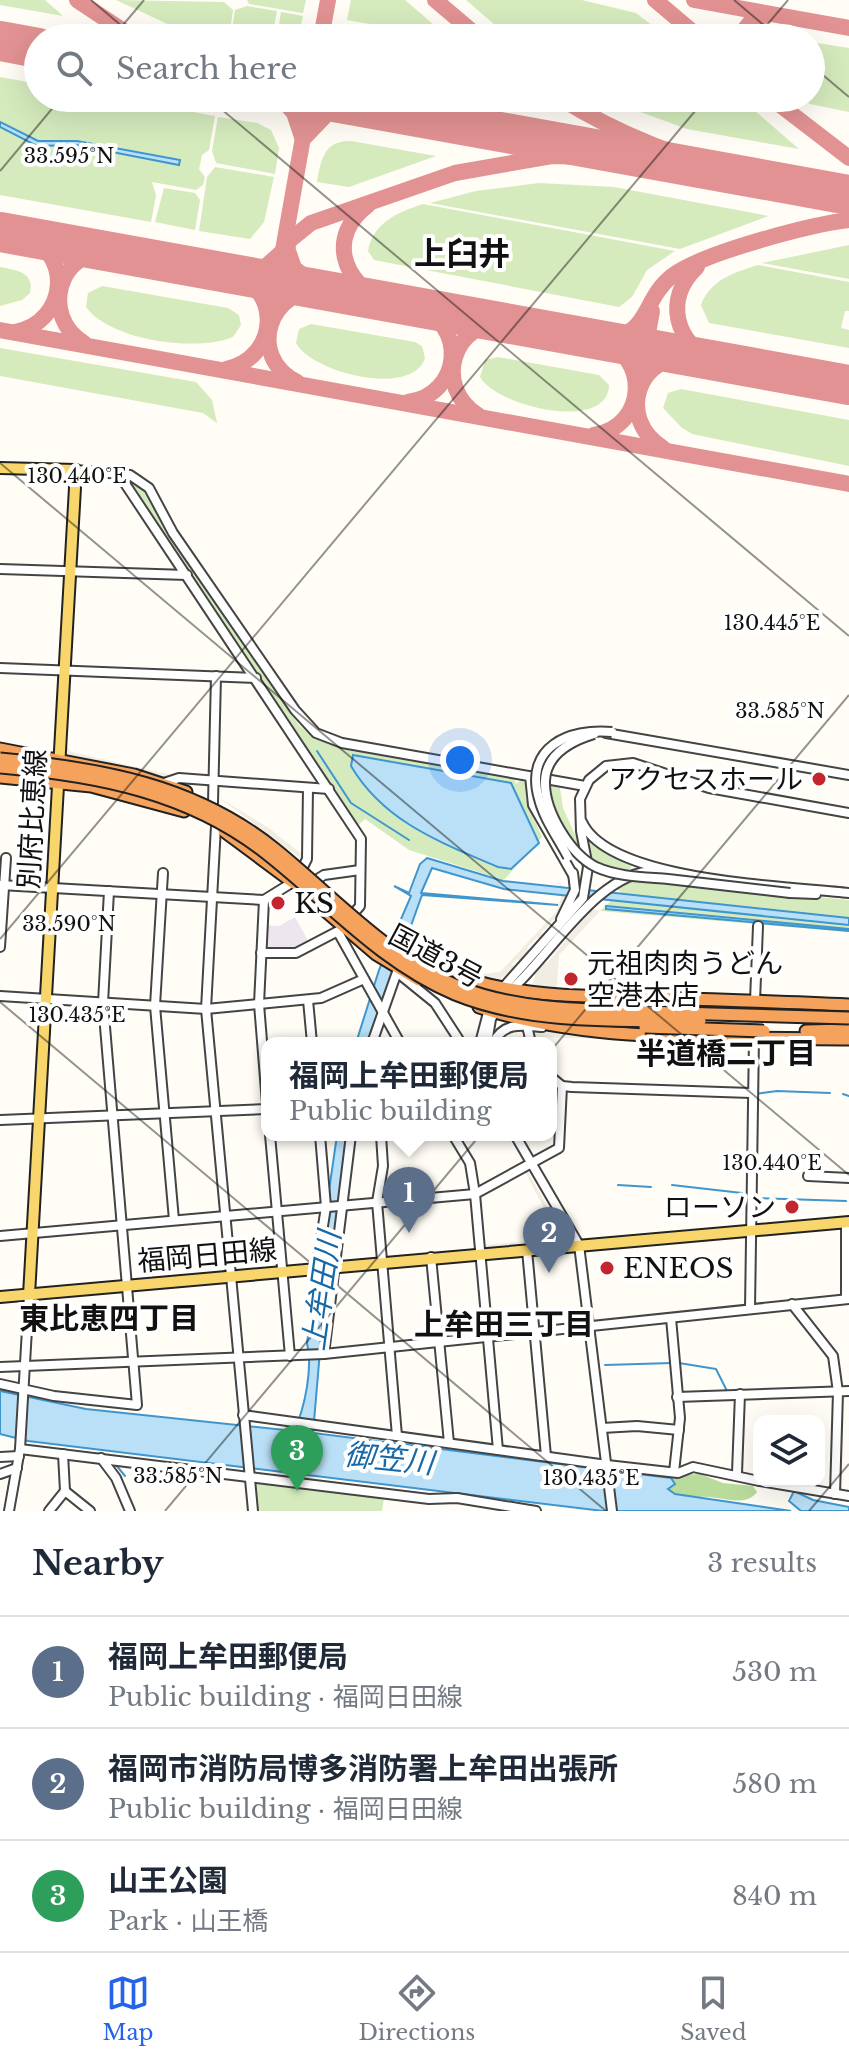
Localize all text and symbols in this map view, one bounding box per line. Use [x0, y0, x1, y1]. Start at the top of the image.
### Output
search box [24, 24, 825, 112]
icon: search [52, 46, 96, 90]
text: Search here [116, 50, 297, 87]
text: 33.595°N [24, 144, 114, 168]
district label: 上臼井 [414, 234, 510, 274]
text: 130.440°E [27, 464, 127, 488]
text: 130.445°E [724, 611, 820, 635]
text: 33.585°N [735, 699, 825, 723]
your location [440, 740, 480, 780]
street label: 別府比恵線 [11, 748, 54, 890]
place label: アクセスホール [608, 762, 803, 797]
marker: アクセスホール [810, 770, 828, 788]
place label: KS [294, 886, 334, 921]
marker: KS [269, 894, 287, 912]
text: 33.590°N [22, 912, 116, 936]
street label: 国道3号 [383, 917, 489, 996]
place label: 元祖肉肉うどん 空港本店 [587, 946, 783, 1013]
marker: 元祖肉肉うどん 空港本店 [562, 970, 580, 988]
text: 130.435°E [28, 1003, 126, 1027]
district label: 半道橋二丁目 [636, 1035, 816, 1072]
popup [261, 1037, 557, 1141]
text: 福岡上牟田郵便局 [289, 1057, 529, 1094]
text: Public building [289, 1095, 492, 1127]
text: 130.440°E [722, 1151, 822, 1175]
pin: 1 [383, 1167, 435, 1233]
place label: ローソン [664, 1190, 776, 1225]
marker: ローソン [783, 1198, 801, 1216]
pin: 2 [523, 1207, 575, 1273]
water label: 上牟田川 [295, 1226, 349, 1353]
street label: 福岡日田線 [136, 1232, 278, 1279]
place label: ENEOS [623, 1251, 733, 1286]
marker: ENEOS [598, 1259, 616, 1277]
district label: 東比恵四丁目 [19, 1300, 199, 1337]
district label: 上牟田三丁目 [414, 1306, 594, 1343]
map controls [753, 1415, 825, 1487]
button: layers [753, 1415, 825, 1487]
pin: 3 [271, 1425, 323, 1491]
water label: 御笠川 [342, 1435, 439, 1482]
text: 33.585°N [133, 1464, 223, 1488]
text: 130.435°E [542, 1466, 640, 1490]
text: Nearby [32, 1542, 164, 1584]
text: 3 results [707, 1547, 817, 1579]
text: 福岡上牟田郵便局 [108, 1638, 348, 1675]
text: 1 [52, 1656, 64, 1688]
text: 530 m [732, 1656, 817, 1688]
text: Public building · 福岡日田線 [108, 1681, 463, 1713]
text: 福岡市消防局博多消防署上牟田出張所 [108, 1750, 618, 1787]
text: 2 [50, 1768, 66, 1800]
text: 580 m [733, 1768, 817, 1800]
text: Public building · 福岡日田線 [108, 1793, 463, 1825]
text: 山王公園 [108, 1862, 228, 1899]
text: 3 [50, 1880, 66, 1912]
text: 840 m [732, 1880, 817, 1912]
text: Park · 山王橋 [108, 1905, 268, 1937]
tab: Map [102, 1971, 154, 2046]
tab: Directions [358, 1971, 475, 2046]
tab: Saved [680, 1971, 747, 2046]

